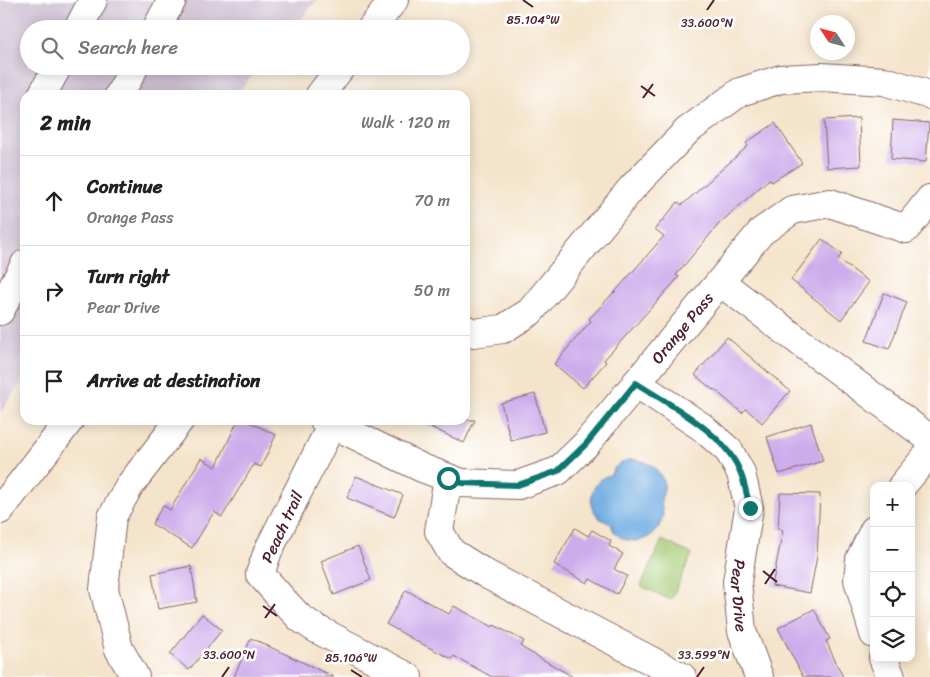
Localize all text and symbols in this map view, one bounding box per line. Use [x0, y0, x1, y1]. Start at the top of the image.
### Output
text: 85.104°W [507, 9, 560, 31]
text: 33.600°N [681, 12, 734, 34]
north arrow [810, 15, 855, 60]
search box [20, 20, 470, 75]
text: Search here [78, 31, 178, 64]
icon: search [38, 34, 66, 62]
text: 2 min [40, 104, 91, 142]
text: Walk · 120 m [361, 108, 450, 137]
text: Continue [87, 170, 163, 203]
text: 70 m [414, 186, 450, 215]
icon: ahead [40, 187, 68, 215]
text: Orange Pass [87, 203, 174, 232]
text: Turn right [87, 260, 169, 293]
text: 50 m [414, 276, 450, 305]
icon: right [40, 277, 68, 305]
street label: Orange Pass [643, 285, 721, 370]
text: Pear Drive [87, 293, 160, 322]
text: Arrive at destination [87, 364, 260, 397]
icon: arrive [40, 367, 68, 395]
route start [437, 467, 460, 490]
map controls [870, 482, 915, 662]
button: + [870, 482, 915, 527]
street label: Peach trail [253, 486, 311, 568]
route end [739, 497, 762, 520]
button: − [870, 527, 915, 572]
street label: Pear Drive [722, 557, 757, 633]
button: locate [870, 572, 915, 617]
button: layers [870, 617, 915, 662]
text: 33.600°N [203, 644, 256, 666]
text: 33.599°N [678, 644, 731, 666]
text: 85.106°W [325, 647, 378, 669]

